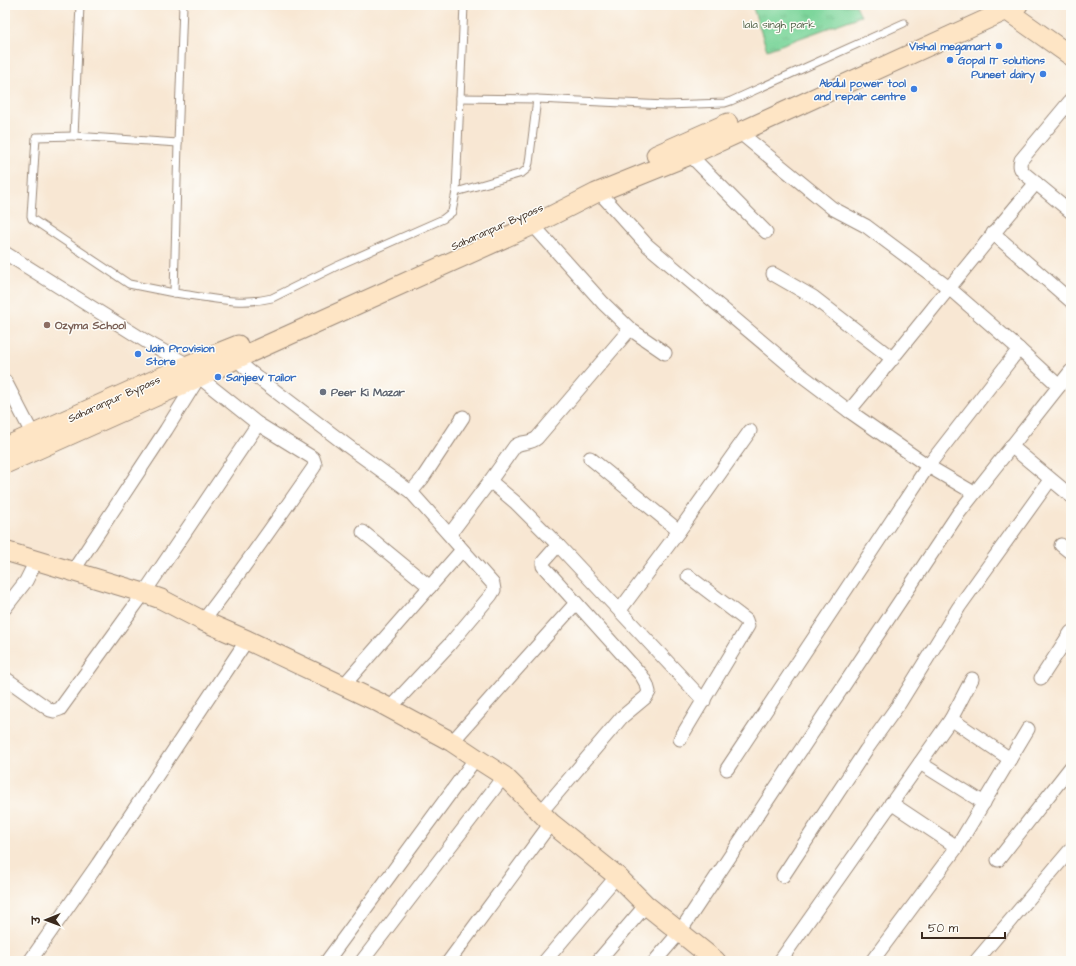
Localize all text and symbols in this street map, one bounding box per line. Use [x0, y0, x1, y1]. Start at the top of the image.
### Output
park label: lala singh park [743, 17, 815, 33]
place label: Vishal megamart [908, 39, 992, 56]
marker: Vishal megamart [994, 41, 1004, 51]
place label: Gopal IT solutions [958, 53, 1045, 69]
marker: Gopal IT solutions [945, 55, 955, 65]
place label: Puneet dairy [971, 67, 1036, 84]
marker: Puneet dairy [1038, 69, 1048, 79]
place label: Abdul power tool and repair centre [813, 76, 906, 105]
marker: Abdul power tool and repair centre [909, 84, 919, 94]
street label: Saharanpur Bypass [448, 200, 546, 255]
place label: Ozyma School [55, 318, 126, 335]
marker: Ozyma School [42, 320, 52, 330]
place label: Jain Provision Store [145, 341, 215, 369]
marker: Jain Provision Store [133, 349, 143, 359]
place label: Sanjeev Tailor [225, 370, 297, 386]
street label: Saharanpur Bypass [65, 372, 163, 427]
marker: Sanjeev Tailor [213, 372, 223, 382]
place label: Peer Ki Mazar [331, 385, 406, 400]
marker: Peer Ki Mazar [318, 387, 328, 397]
north arrow [26, 900, 66, 940]
scale bar [922, 914, 1005, 940]
text: उ [29, 915, 44, 925]
text: 50 m [928, 920, 959, 937]

